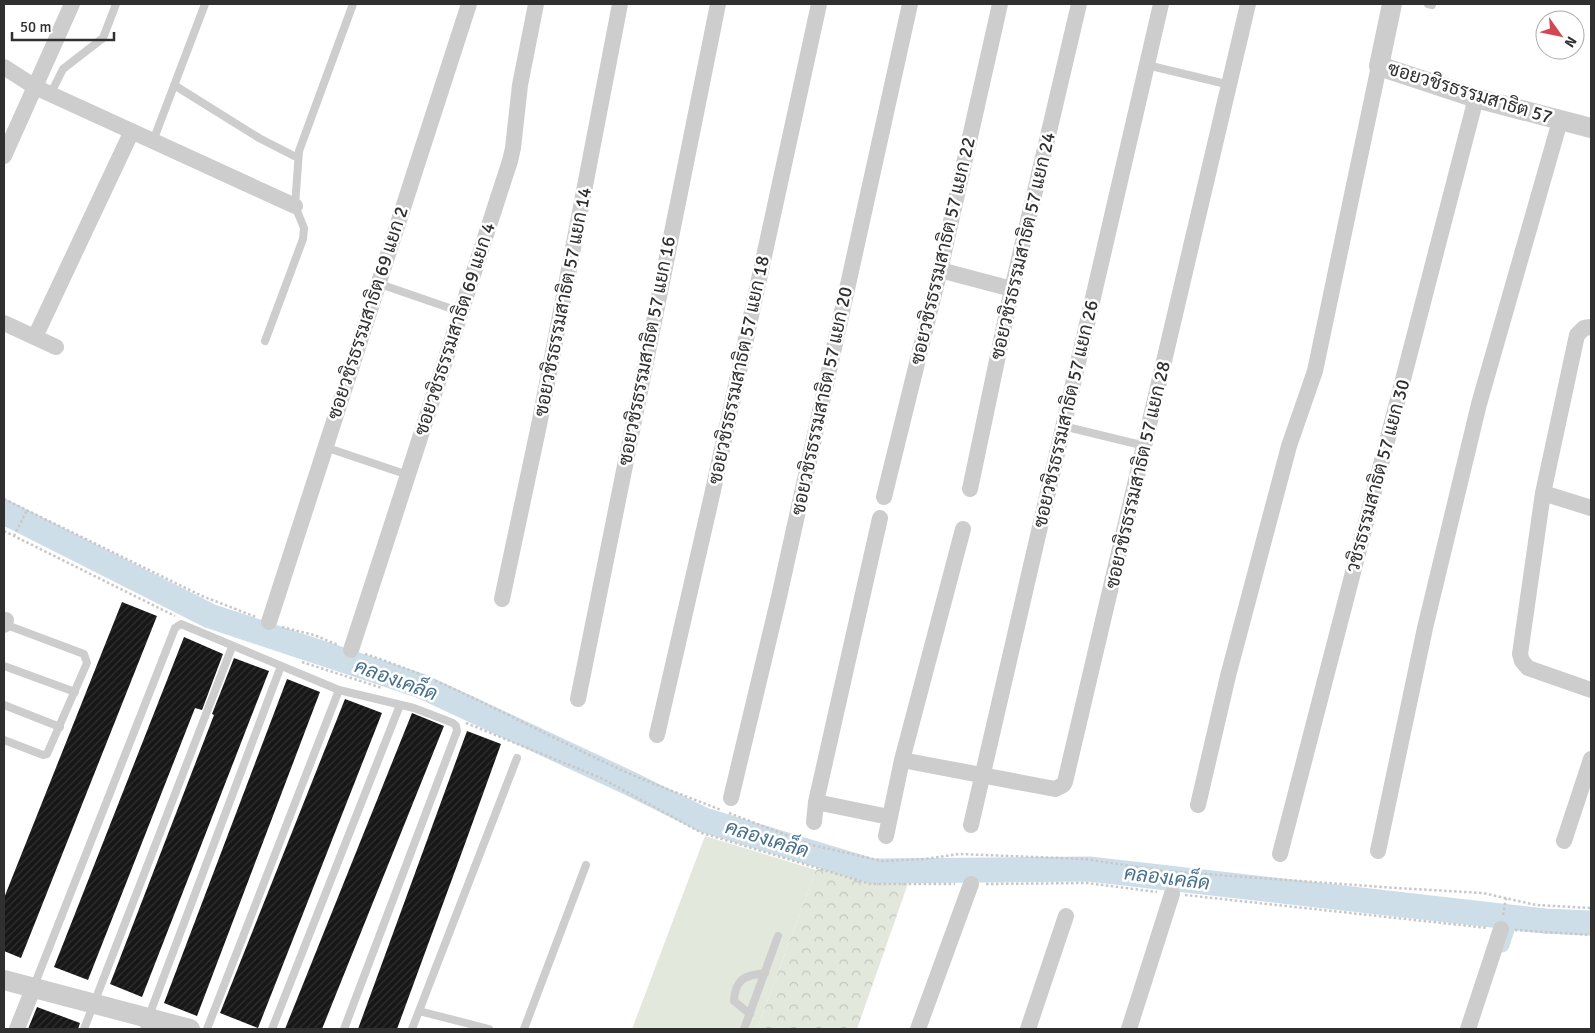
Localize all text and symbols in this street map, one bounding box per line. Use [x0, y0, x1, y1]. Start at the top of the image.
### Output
scale bar [12, 10, 115, 42]
north arrow [1535, 10, 1585, 60]
text: 50 m [20, 18, 51, 36]
text: N [1561, 33, 1580, 51]
street label: ซอยวชิรธรรมสาธิต 57 [1385, 56, 1555, 130]
street label: ซอยวชิรธรรมสาธิต 57 แยก 24 [985, 130, 1061, 362]
street label: ซอยวชิรธรรมสาธิต 57 แยก 22 [905, 135, 981, 367]
street label: ซอยวชิรธรรมสาธิต 57 แยก 14 [529, 185, 597, 419]
street label: ซอยวชิรธรรมสาธิต 69 แยก 2 [322, 203, 414, 423]
street label: ซอยวชิรธรรมสาธิต 69 แยก 4 [409, 219, 501, 439]
street label: ซอยวชิรธรรมสาธิต 57 แยก 16 [613, 234, 681, 468]
street label: ซอยวชิรธรรมสาธิต 57 แยก 18 [703, 254, 775, 486]
street label: ซอยวชิรธรรมสาธิต 57 แยก 20 [786, 285, 858, 517]
street label: ซอยวชิรธรรมสาธิต 57 แยก 26 [1028, 298, 1104, 530]
street label: ซอยวชิรธรรมสาธิต 57 แยก 28 [1100, 359, 1176, 591]
street label: วชิรธรรมสาธิต 57 แยก 30 [1341, 377, 1415, 575]
water label: คลองเคล็ด [351, 651, 442, 706]
water label: คลองเคล็ด [722, 812, 813, 864]
water label: คลองเคล็ด [1123, 857, 1212, 896]

